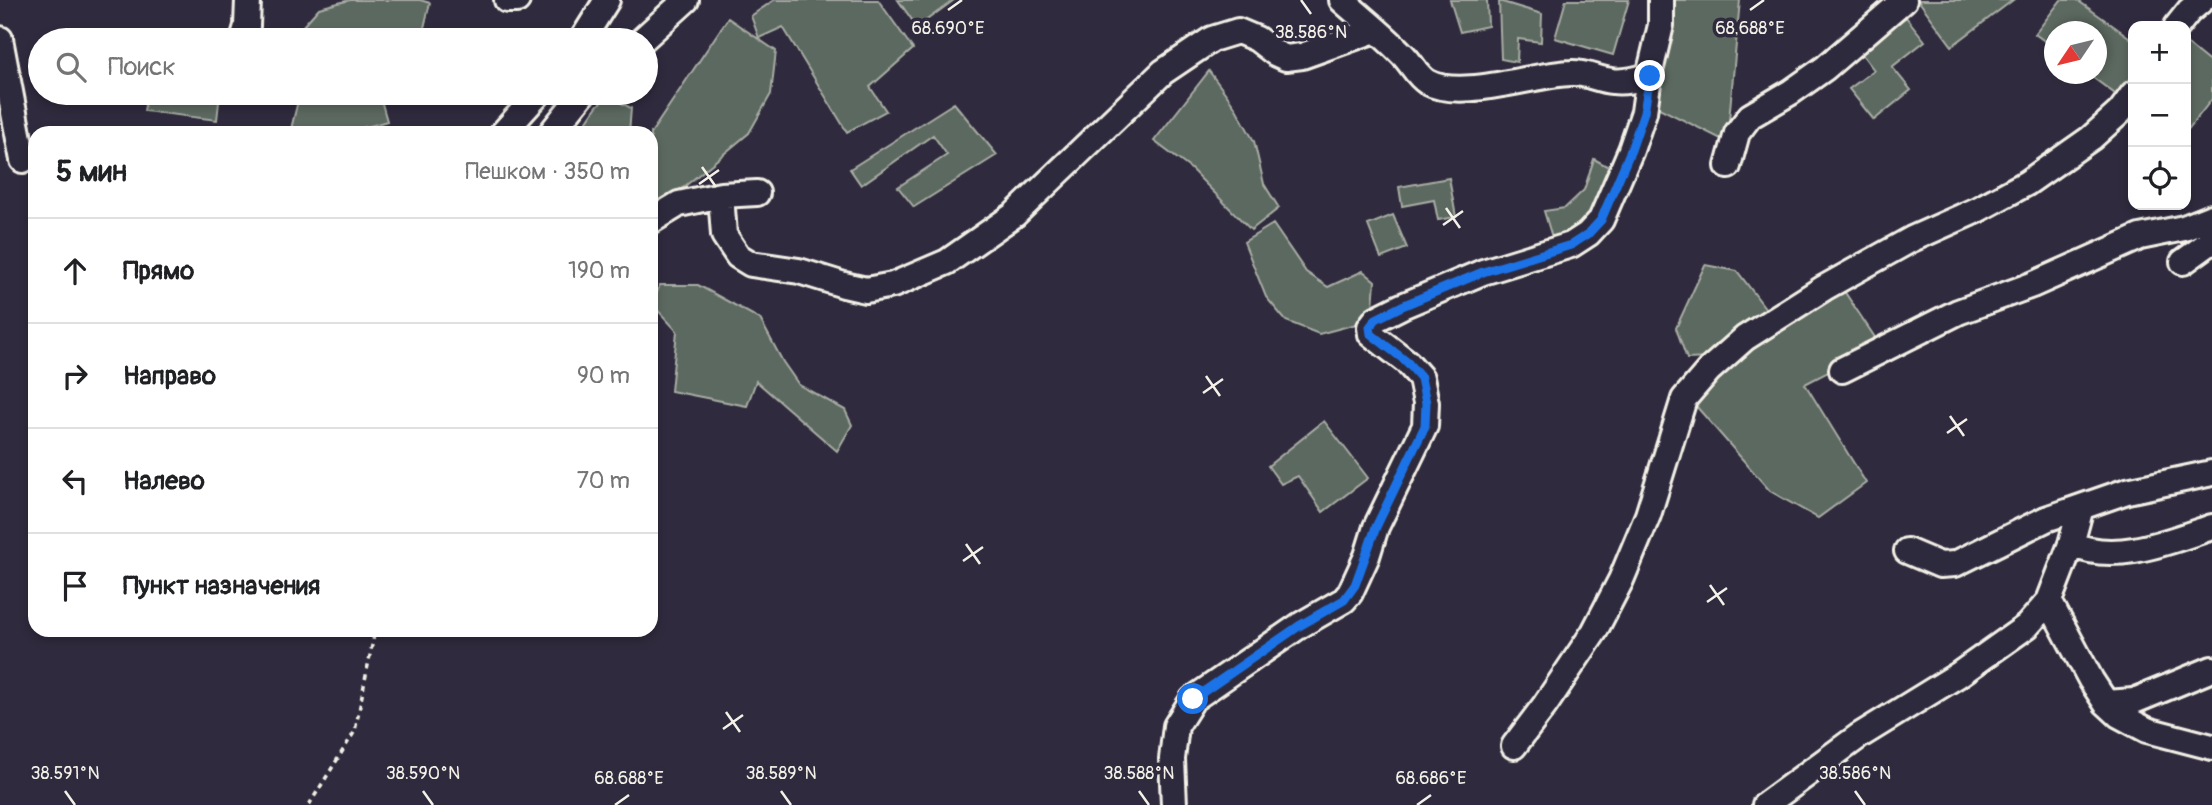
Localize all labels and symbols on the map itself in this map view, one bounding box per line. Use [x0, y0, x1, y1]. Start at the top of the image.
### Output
text: 68.690°E [912, 17, 984, 40]
text: 68.688°E [1715, 17, 1785, 40]
text: 38.586°N [1275, 21, 1347, 44]
north arrow [2044, 21, 2107, 84]
route end [1634, 60, 1665, 91]
route start [1177, 683, 1208, 714]
text: 38.591°N [30, 762, 100, 785]
text: 38.590°N [386, 762, 460, 785]
text: 38.589°N [745, 762, 817, 785]
text: 38.588°N [1103, 762, 1175, 785]
text: 38.586°N [1819, 762, 1891, 785]
text: 68.688°E [594, 767, 664, 790]
text: 68.686°E [1396, 767, 1466, 790]

